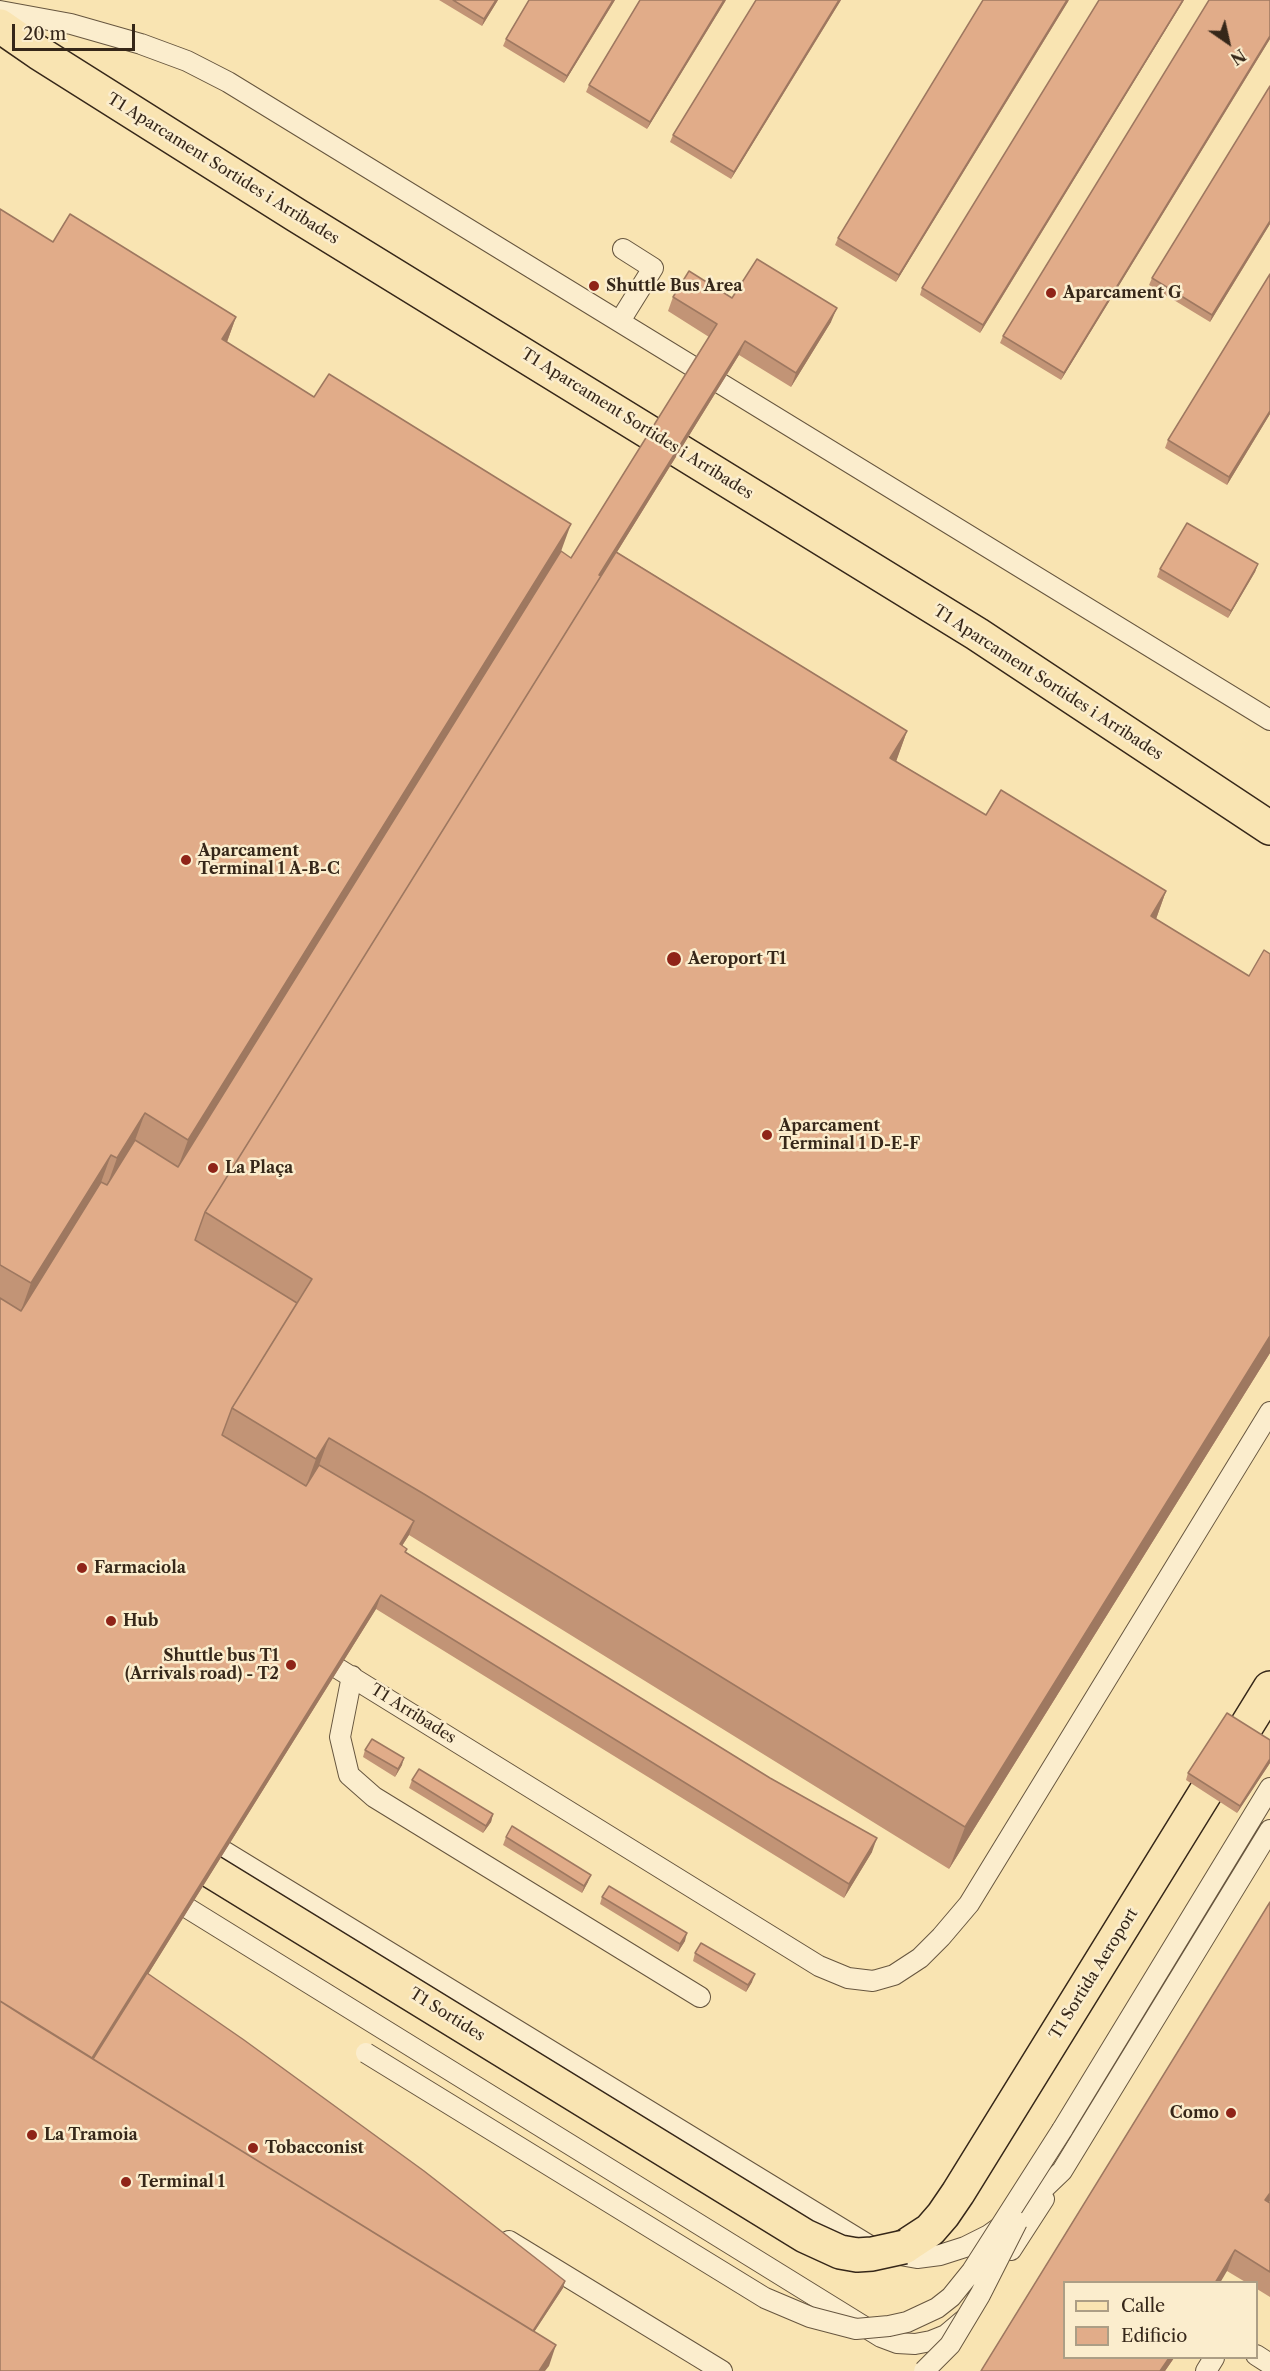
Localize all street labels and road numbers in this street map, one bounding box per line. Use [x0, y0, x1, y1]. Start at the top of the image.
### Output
street label: T1 Aparcament Sortides i Arribades [103, 89, 343, 249]
street label: T1 Aparcament Sortides i Arribades [517, 344, 757, 504]
street label: T1 Aparcament Sortides i Arribades [930, 601, 1166, 765]
street label: T1 Arribades [367, 1680, 459, 1748]
street label: T1 Sortida Aeroport [1046, 1905, 1142, 2043]
street label: T1 Sortides [406, 1984, 488, 2046]

